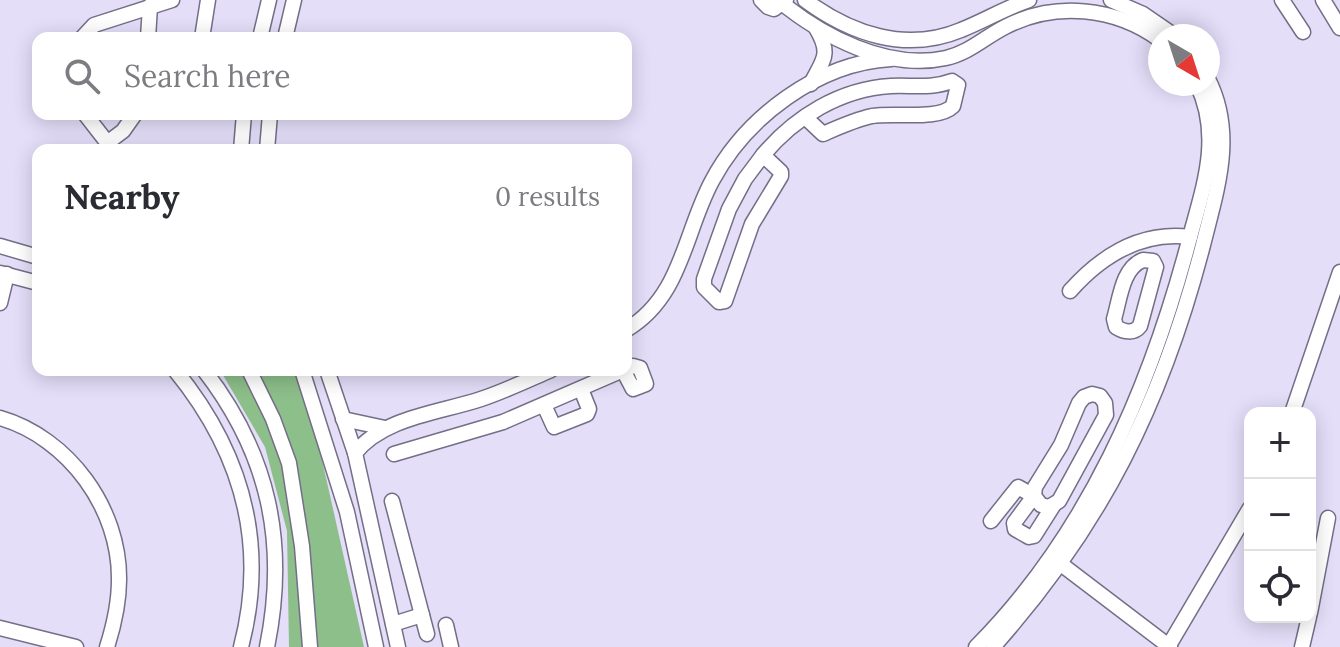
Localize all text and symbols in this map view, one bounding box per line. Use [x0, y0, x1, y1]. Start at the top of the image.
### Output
north arrow [1148, 24, 1220, 96]
search box [32, 32, 632, 120]
icon: search [60, 54, 104, 98]
text: Search here [124, 57, 291, 95]
text: Nearby [64, 175, 180, 218]
text: 0 results [495, 180, 600, 213]
map controls [1244, 407, 1316, 623]
button: + [1244, 407, 1316, 479]
button: − [1244, 479, 1316, 551]
button: locate [1244, 551, 1316, 623]

